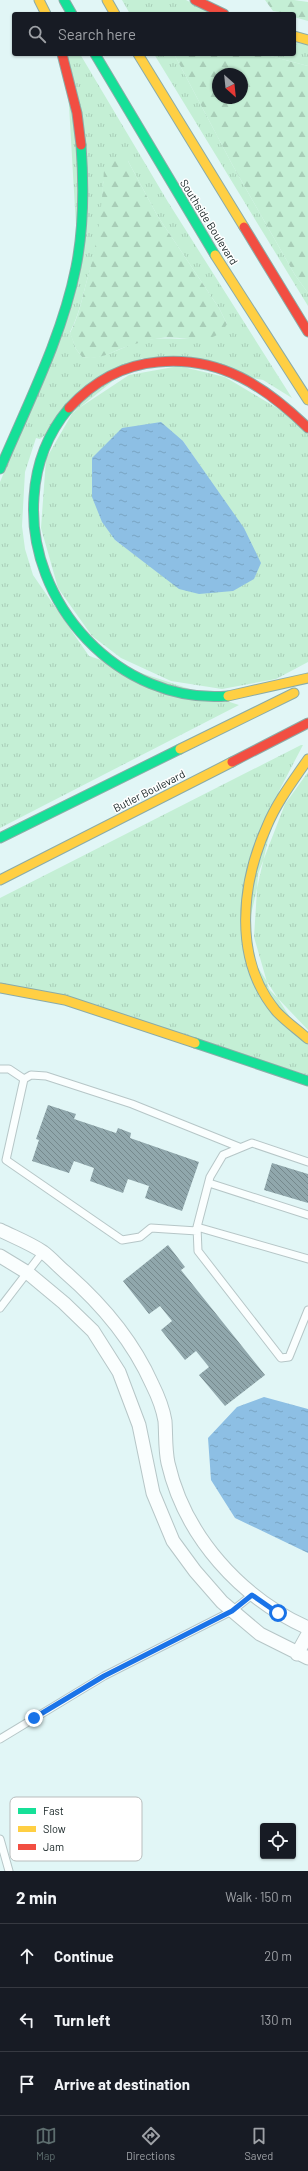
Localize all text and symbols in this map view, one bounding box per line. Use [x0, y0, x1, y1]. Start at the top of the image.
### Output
search box [12, 12, 296, 56]
icon: search [26, 23, 48, 45]
text: Search here [58, 25, 136, 43]
north arrow [212, 68, 248, 104]
street label: Southside Boulevard [178, 177, 241, 267]
street label: Butler Boulevard [111, 767, 187, 814]
route start [269, 1604, 287, 1622]
route end [25, 1709, 43, 1727]
legend [10, 1797, 142, 1861]
text: Fast [43, 1804, 64, 1817]
text: Slow [43, 1822, 66, 1835]
map controls [260, 1823, 296, 1859]
button: locate [260, 1823, 296, 1859]
text: Jam [43, 1840, 64, 1853]
text: 2 min [16, 1887, 57, 1907]
text: Walk · 150 m [225, 1889, 292, 1905]
icon: ahead [16, 1945, 38, 1967]
text: Continue [54, 1947, 114, 1965]
text: 20 m [264, 1948, 292, 1964]
icon: left [16, 2009, 38, 2031]
text: Turn left [54, 2011, 110, 2029]
text: 130 m [260, 2012, 292, 2028]
icon: arrive [16, 2073, 38, 2095]
text: Arrive at destination [54, 2075, 190, 2093]
tab: Map [35, 2125, 57, 2162]
tab: Directions [126, 2125, 175, 2162]
tab: Saved [244, 2125, 273, 2162]

